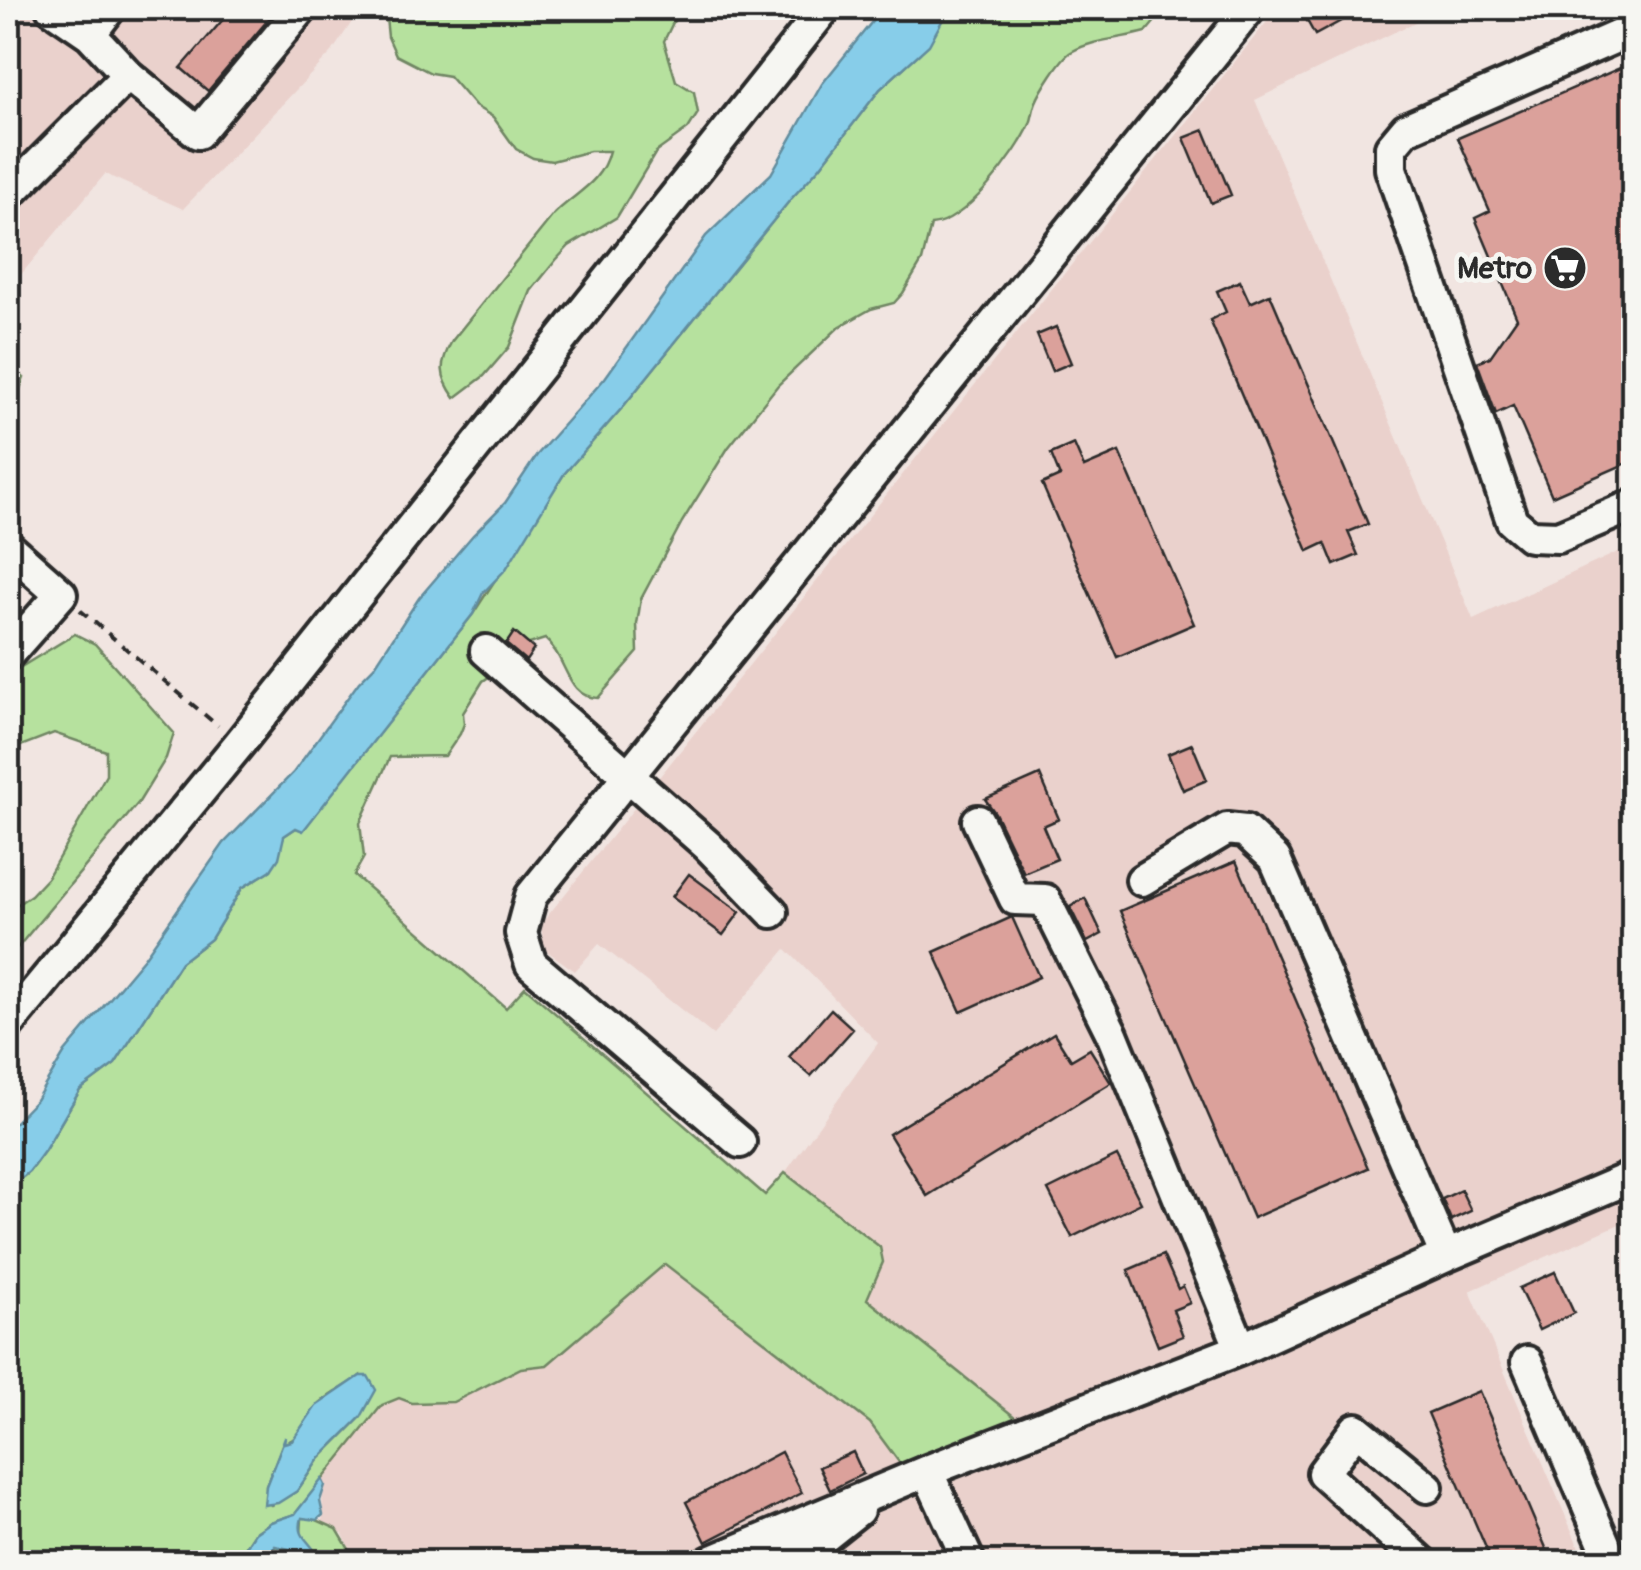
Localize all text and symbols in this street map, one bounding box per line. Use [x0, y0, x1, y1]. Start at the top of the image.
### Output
supermarket icon: Metro [1542, 245, 1588, 291]
place label: Metro [1457, 250, 1532, 287]

